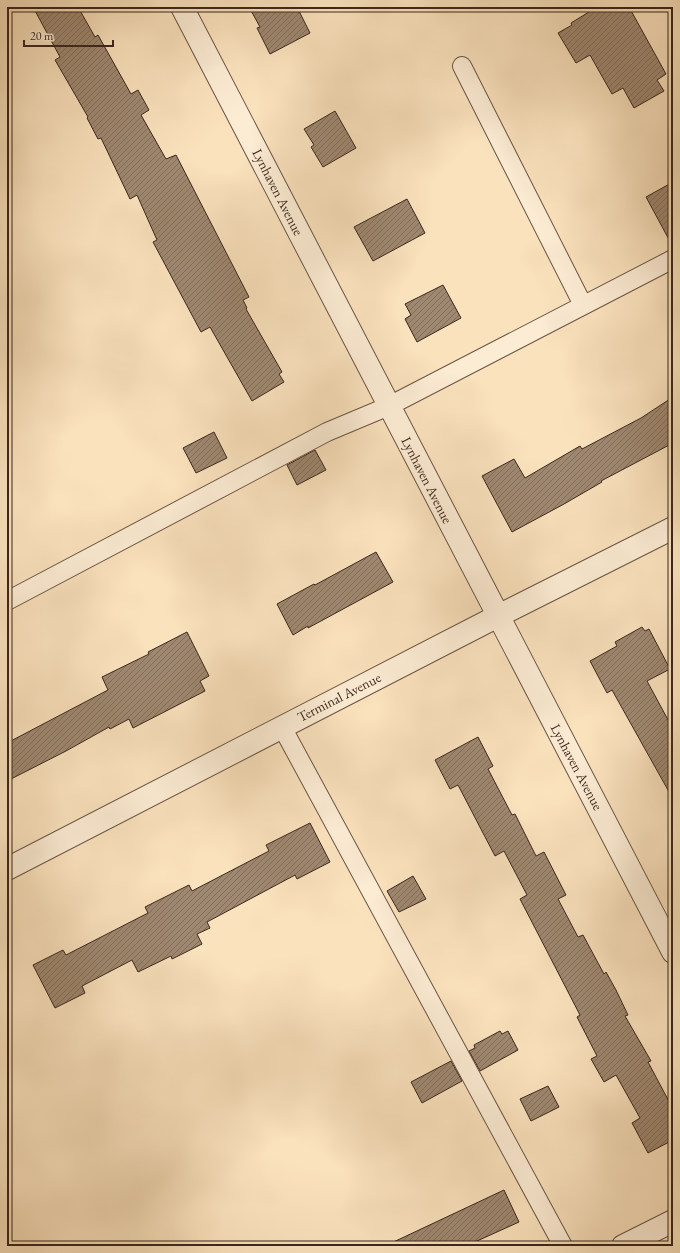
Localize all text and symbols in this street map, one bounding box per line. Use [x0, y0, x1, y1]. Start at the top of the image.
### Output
scale bar [24, 22, 113, 48]
text: 20 m [30, 28, 54, 44]
street label: Lynhaven Avenue [248, 146, 308, 239]
street label: Lynhaven Avenue [397, 434, 457, 527]
street label: Terminal Avenue [294, 668, 384, 726]
street label: Lynhaven Avenue [547, 721, 608, 814]

